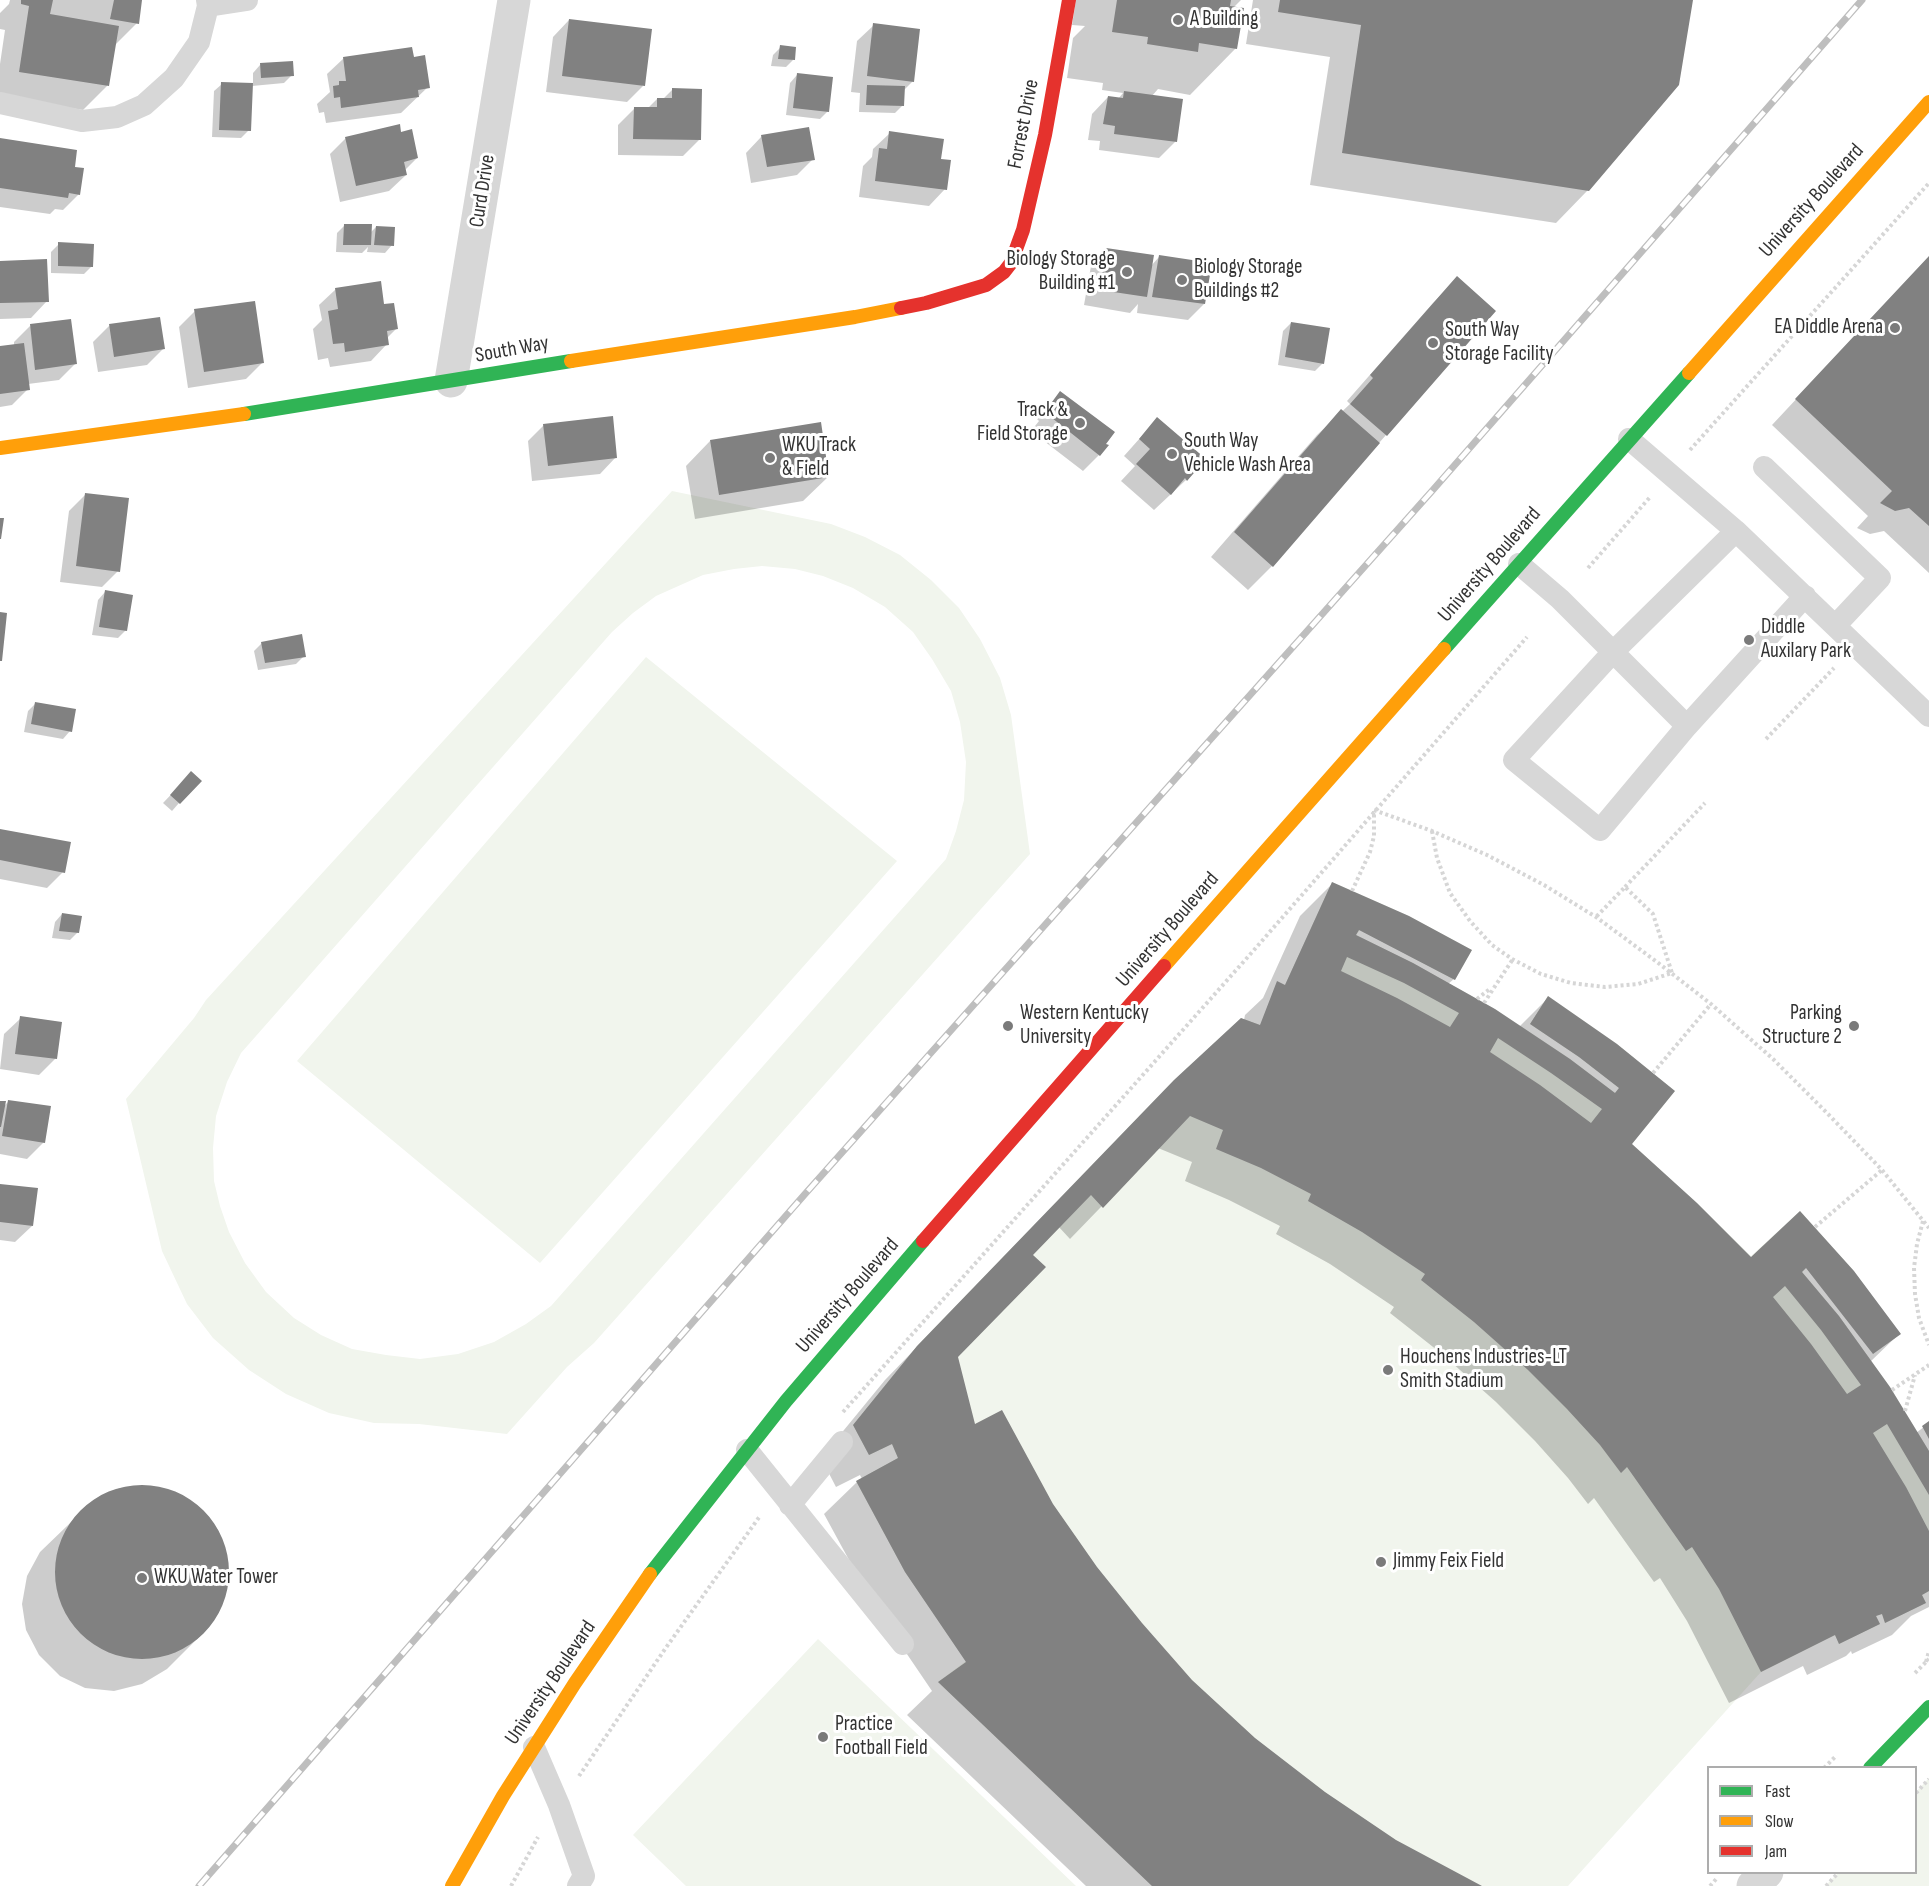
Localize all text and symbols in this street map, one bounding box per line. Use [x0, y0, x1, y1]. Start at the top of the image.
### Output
place label: A Building [1190, 7, 1258, 33]
marker: A Building [1171, 13, 1185, 27]
street label: Forrest Drive [1003, 77, 1045, 171]
street label: University Boulevard [1754, 139, 1870, 263]
street label: Curd Drive [465, 153, 501, 229]
place label: Biology Storage Building #1 [1007, 247, 1115, 297]
place label: Biology Storage Buildings #2 [1194, 255, 1302, 305]
marker: Biology Storage Building #1 [1120, 265, 1134, 279]
marker: Biology Storage Buildings #2 [1175, 273, 1189, 287]
place label: EA Diddle Arena [1774, 315, 1883, 341]
place label: South Way Storage Facility [1445, 318, 1554, 368]
marker: EA Diddle Arena [1888, 321, 1902, 335]
street label: South Way [473, 331, 551, 369]
marker: South Way Storage Facility [1426, 336, 1440, 350]
place label: Track & Field Storage [977, 398, 1068, 448]
marker: Track & Field Storage [1073, 416, 1087, 430]
place label: South Way Vehicle Wash Area [1184, 429, 1311, 479]
place label: WKU Track & Field [782, 433, 856, 483]
marker: South Way Vehicle Wash Area [1165, 447, 1179, 461]
marker: WKU Track & Field [763, 451, 777, 465]
street label: University Boulevard [1433, 502, 1547, 628]
place label: Diddle Auxilary Park [1761, 615, 1851, 665]
marker: Diddle Auxilary Park [1742, 633, 1756, 647]
street label: University Boulevard [1111, 867, 1225, 993]
place label: Western Kentucky University [1020, 1001, 1149, 1051]
place label: Parking Structure 2 [1762, 1001, 1842, 1051]
marker: Western Kentucky University [1001, 1019, 1015, 1033]
marker: Parking Structure 2 [1847, 1019, 1861, 1033]
street label: University Boulevard [791, 1233, 905, 1359]
place label: Houchens Industries-LT Smith Stadium [1400, 1345, 1567, 1395]
marker: Houchens Industries-LT Smith Stadium [1381, 1363, 1395, 1377]
place label: Jimmy Feix Field [1393, 1549, 1504, 1575]
marker: Jimmy Feix Field [1374, 1555, 1388, 1569]
place label: WKU Water Tower [154, 1565, 278, 1591]
marker: WKU Water Tower [135, 1571, 149, 1585]
street label: University Boulevard [500, 1616, 602, 1750]
place label: Practice Football Field [835, 1712, 928, 1762]
marker: Practice Football Field [816, 1730, 830, 1744]
legend [1707, 1766, 1917, 1874]
text: Fast [1765, 1781, 1790, 1802]
text: Slow [1765, 1811, 1794, 1832]
text: Jam [1765, 1841, 1787, 1862]

